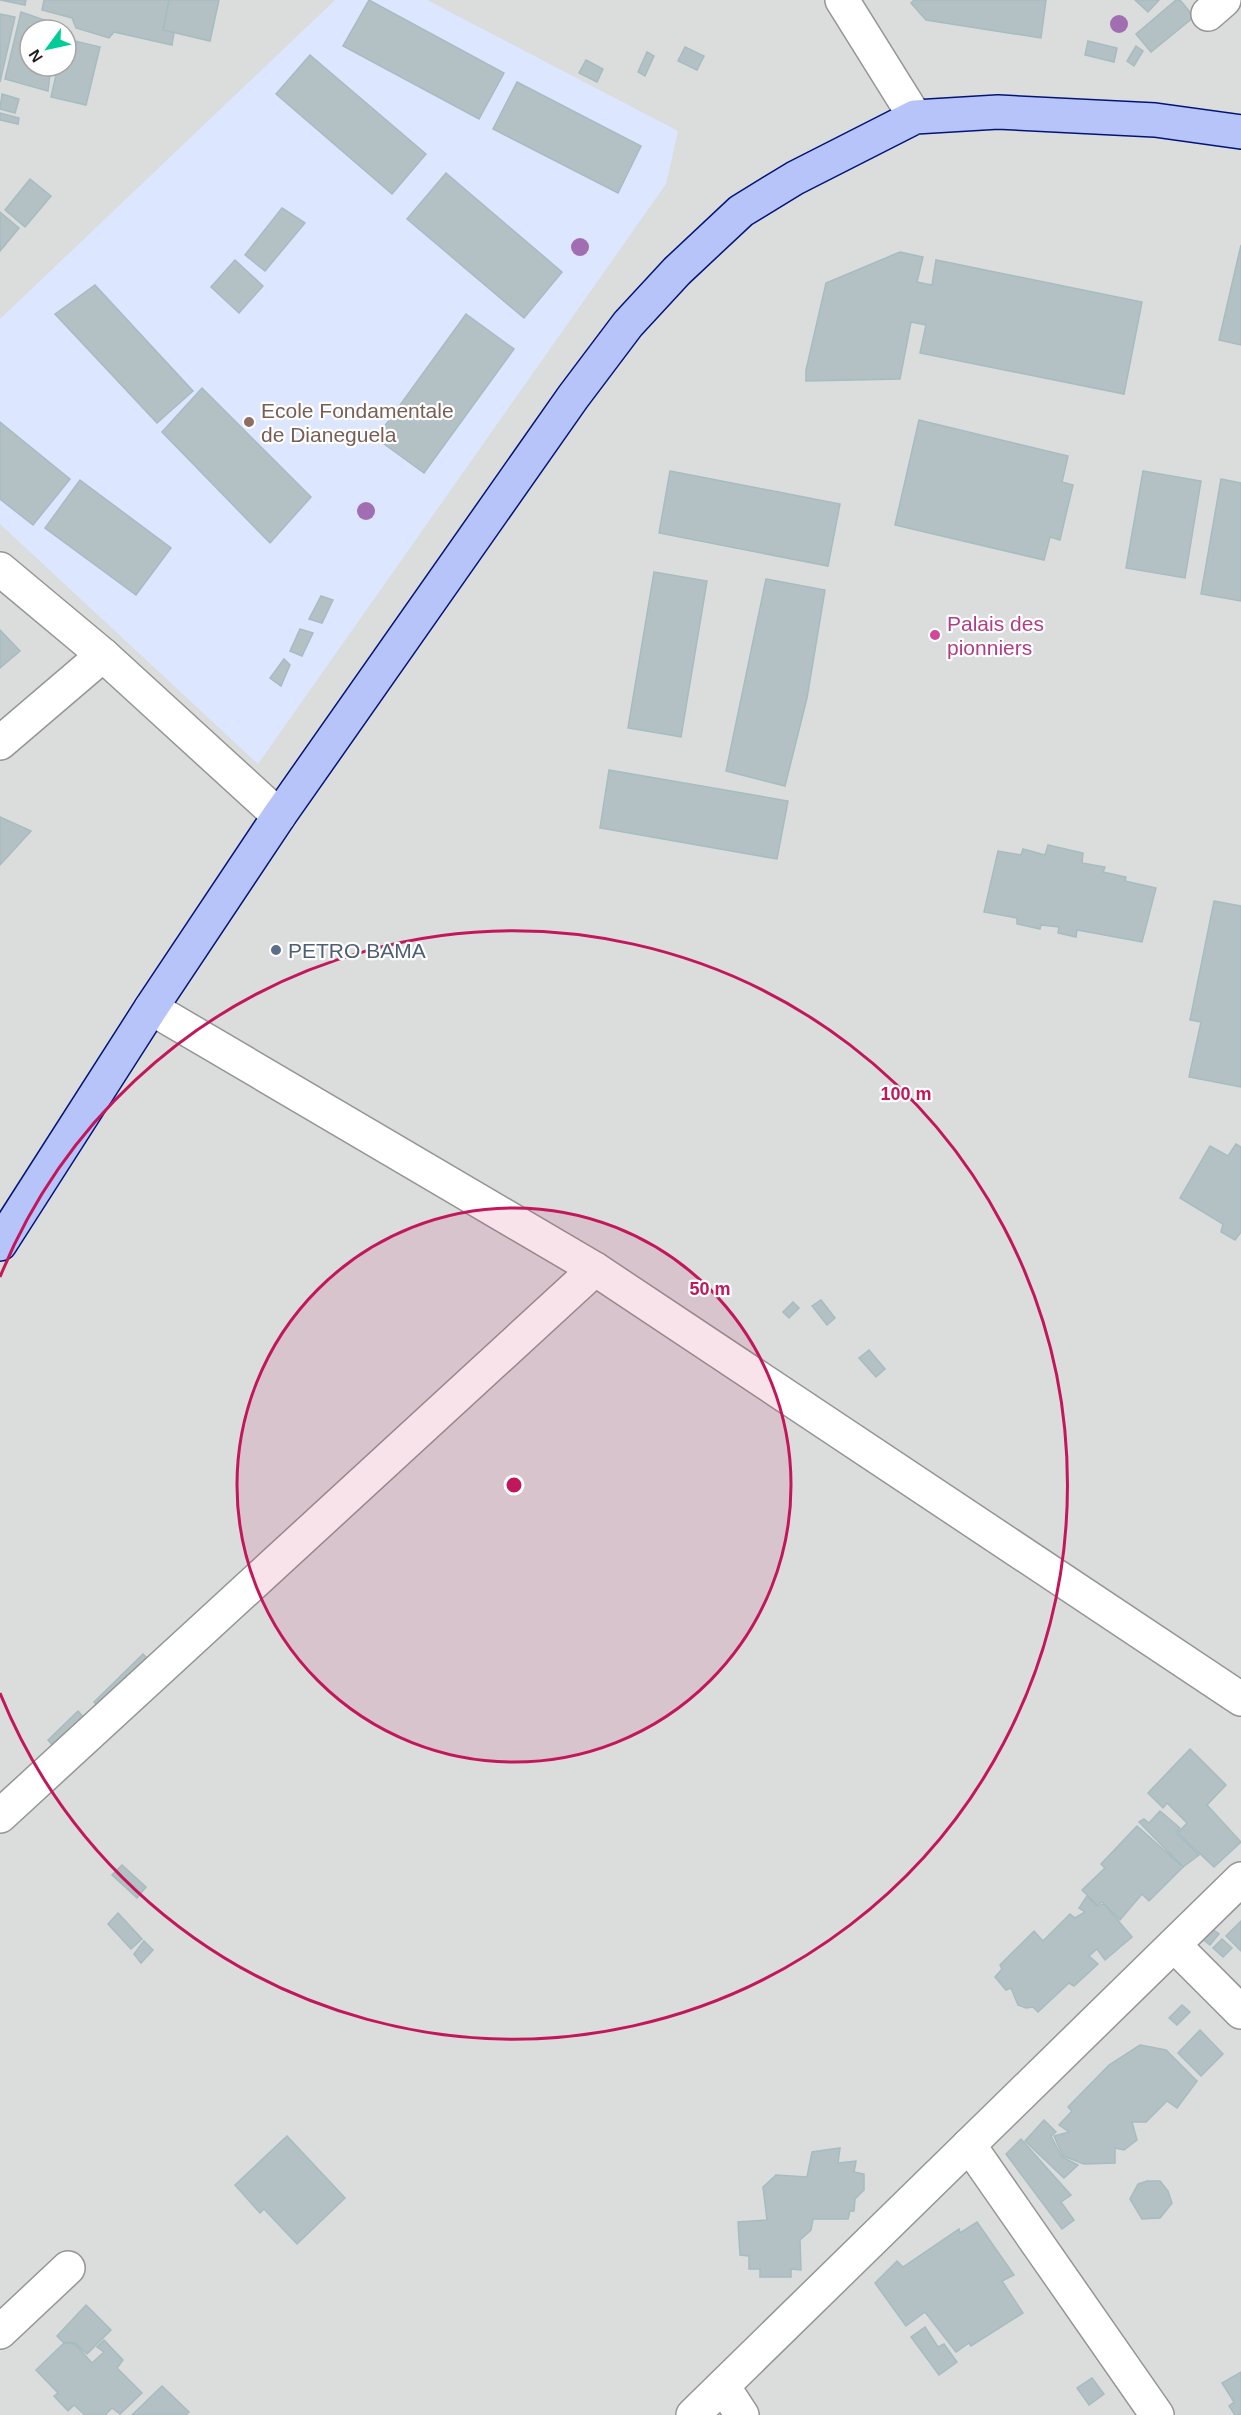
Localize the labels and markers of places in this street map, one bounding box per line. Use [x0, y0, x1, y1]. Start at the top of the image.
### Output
place label: Ecole Fondamentale de Dianeguela [261, 399, 454, 446]
marker: Ecole Fondamentale de Dianeguela [242, 415, 256, 429]
place label: Palais des pionniers [947, 612, 1044, 659]
marker: Palais des pionniers [928, 628, 942, 642]
place label: PETRO BAMA [288, 939, 426, 962]
marker: PETRO BAMA [269, 943, 283, 957]
centre of rings [504, 1475, 524, 1495]

